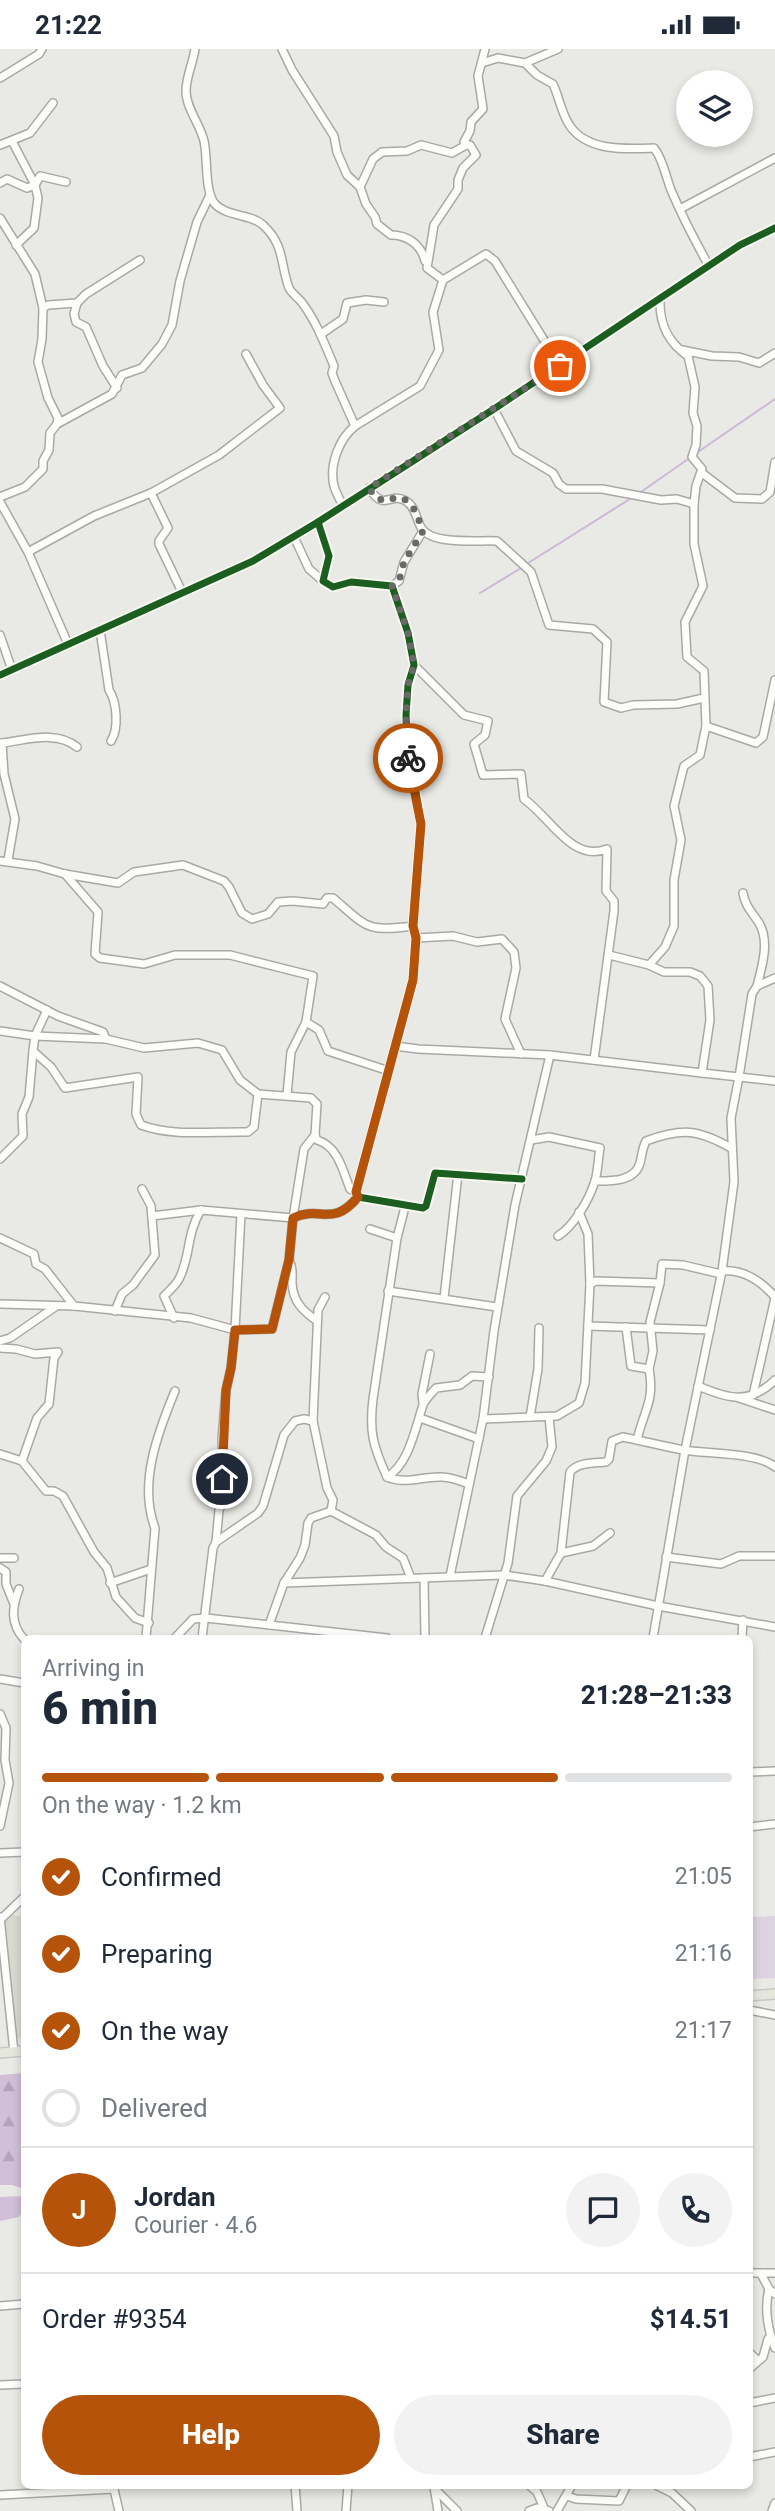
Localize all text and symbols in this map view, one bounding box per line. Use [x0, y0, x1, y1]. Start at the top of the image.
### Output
text: 21:22 [35, 10, 102, 40]
map controls [676, 70, 753, 147]
button: layers [676, 70, 753, 147]
pin [530, 336, 590, 396]
icon: bag [541, 347, 579, 385]
courier [373, 723, 443, 793]
icon: bike [389, 739, 427, 777]
pin [192, 1449, 252, 1509]
icon: home [203, 1460, 241, 1498]
text: Arriving in [42, 1655, 145, 1682]
text: 21:28–21:33 [581, 1680, 732, 1710]
text: 6 min [42, 1681, 158, 1735]
text: On the way · 1.2 km [42, 1792, 242, 1819]
icon: check [42, 1858, 80, 1896]
text: Confirmed [101, 1862, 222, 1892]
text: 21:05 [675, 1863, 732, 1890]
icon: check [42, 1935, 80, 1973]
text: Preparing [101, 1939, 213, 1969]
text: 21:16 [675, 1940, 732, 1967]
icon: check [42, 2012, 80, 2050]
text: On the way [101, 2016, 229, 2046]
text: 21:17 [675, 2017, 732, 2044]
text: Delivered [101, 2093, 208, 2123]
button: chat [566, 2173, 640, 2247]
button: phone [658, 2173, 732, 2247]
text: Jordan [134, 2182, 216, 2212]
text: J [72, 2195, 86, 2225]
text: Courier · 4.6 [134, 2212, 257, 2239]
text: Order #9354 [42, 2304, 187, 2334]
text: $14.51 [650, 2304, 732, 2334]
button: Help [42, 2395, 380, 2475]
button: Share [394, 2395, 732, 2475]

